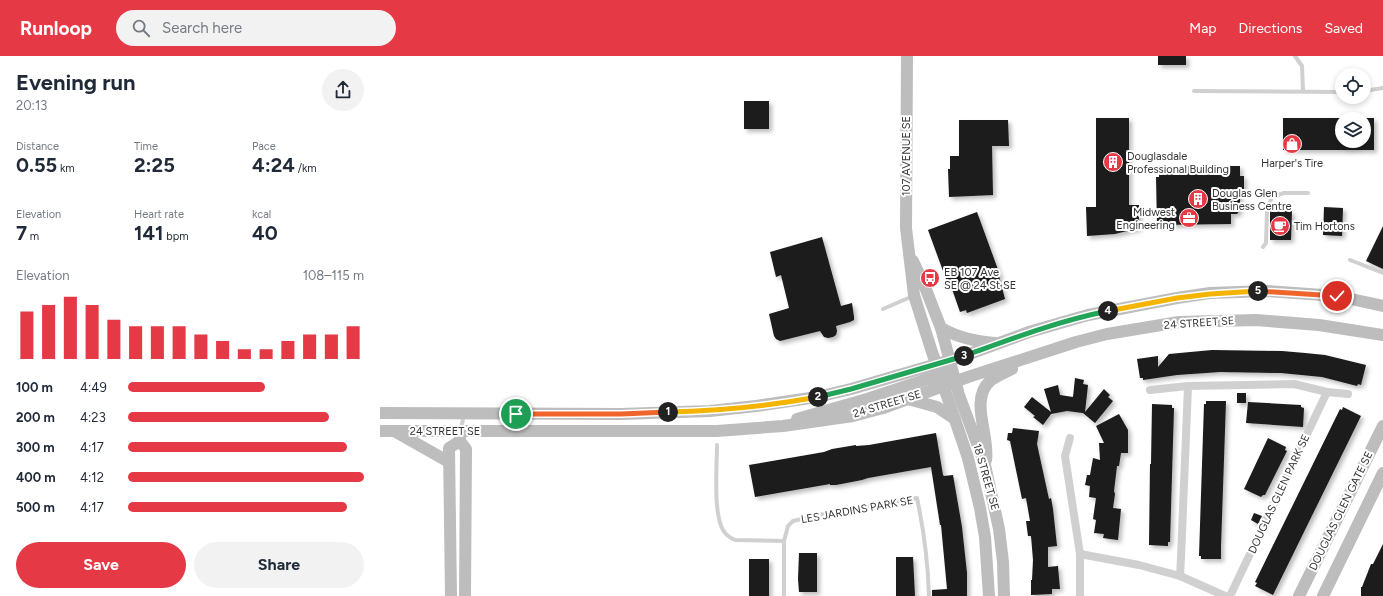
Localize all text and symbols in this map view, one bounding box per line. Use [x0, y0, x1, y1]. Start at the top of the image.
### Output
search box [116, 10, 396, 46]
text: Runloop [20, 17, 92, 40]
icon: search [130, 17, 152, 39]
text: Search here [162, 19, 242, 37]
text: Map [1189, 20, 1217, 37]
text: Directions [1239, 20, 1302, 37]
text: Saved [1324, 20, 1363, 37]
map controls [1335, 68, 1371, 148]
button: locate [1335, 68, 1371, 104]
text: Evening run [16, 69, 136, 96]
button: share [322, 69, 364, 111]
text: 20:13 [16, 98, 47, 113]
button: layers [1335, 112, 1371, 148]
street label: 107 AVENUE SE [900, 116, 913, 196]
shop icon: Harper's Tire [1281, 133, 1303, 155]
text: Distance [16, 140, 59, 153]
text: Time [134, 140, 158, 153]
text: Pace [252, 140, 276, 153]
place label: Douglasdale Professional Building [1127, 150, 1229, 176]
building icon: Douglasdale Professional Building [1102, 151, 1124, 173]
text: 0.55 [16, 153, 57, 177]
text: 2:25 [134, 153, 175, 177]
text: 4:24 [252, 153, 295, 177]
place label: Harper's Tire [1261, 157, 1323, 170]
text: km [57, 162, 75, 175]
text: /km [295, 162, 317, 175]
place label: Douglas Glen Business Centre [1212, 187, 1292, 213]
building icon: Douglas Glen Business Centre [1187, 188, 1209, 210]
place label: Midwest Engineering [1116, 206, 1175, 232]
office icon: Midwest Engineering [1178, 207, 1200, 229]
text: Elevation [16, 208, 61, 221]
text: Heart rate [134, 208, 184, 221]
text: kcal [252, 208, 271, 221]
cafe icon: Tim Hortons [1269, 215, 1291, 237]
place label: Tim Hortons [1294, 220, 1355, 233]
text: 7 [16, 221, 27, 245]
text: 141 [134, 221, 164, 245]
text: 40 [252, 221, 278, 245]
text: m [27, 230, 39, 243]
text: bpm [164, 230, 189, 243]
place label: EB 107 Ave SE @ 24 St SE [944, 266, 1016, 292]
bus stop icon: EB 107 Ave SE @ 24 St SE [919, 267, 941, 289]
text: Elevation [16, 268, 69, 283]
text: 108–115 m [303, 268, 364, 283]
pin [1320, 279, 1354, 313]
pin: 5 [1248, 281, 1268, 301]
text: 5 [1255, 284, 1261, 297]
icon: check [1326, 285, 1348, 307]
pin: 4 [1098, 301, 1118, 321]
text: 4 [1105, 304, 1111, 317]
street label: 24 STREET SE [1163, 314, 1235, 332]
pin: 3 [954, 346, 974, 366]
text: 3 [961, 349, 967, 362]
text: 100 m [16, 380, 53, 395]
text: 4:49 [80, 380, 107, 395]
pin: 2 [808, 387, 828, 407]
street label: 24 STREET SE [851, 387, 923, 421]
text: 2 [815, 390, 821, 403]
pin [499, 397, 533, 431]
pin: 1 [658, 402, 678, 422]
icon: arrive [505, 403, 527, 425]
text: 1 [666, 405, 670, 418]
text: 200 m [16, 410, 55, 425]
text: 4:23 [80, 410, 106, 425]
street label: 24 STREET SE [410, 425, 480, 438]
street label: DOUGLAS GLEN PARK SE [1246, 432, 1312, 556]
text: 300 m [16, 440, 55, 455]
text: 4:17 [80, 440, 104, 455]
street label: 18 STREET SE [970, 442, 1002, 512]
street label: DOUGLAS GLEN GATE SE [1306, 449, 1376, 573]
text: 400 m [16, 470, 56, 485]
text: 4:12 [80, 470, 104, 485]
street label: LES JARDINS PARK SE [800, 494, 914, 526]
text: 500 m [16, 500, 55, 515]
text: 4:17 [80, 500, 104, 515]
button: Save [16, 542, 186, 588]
button: Share [194, 542, 364, 588]

